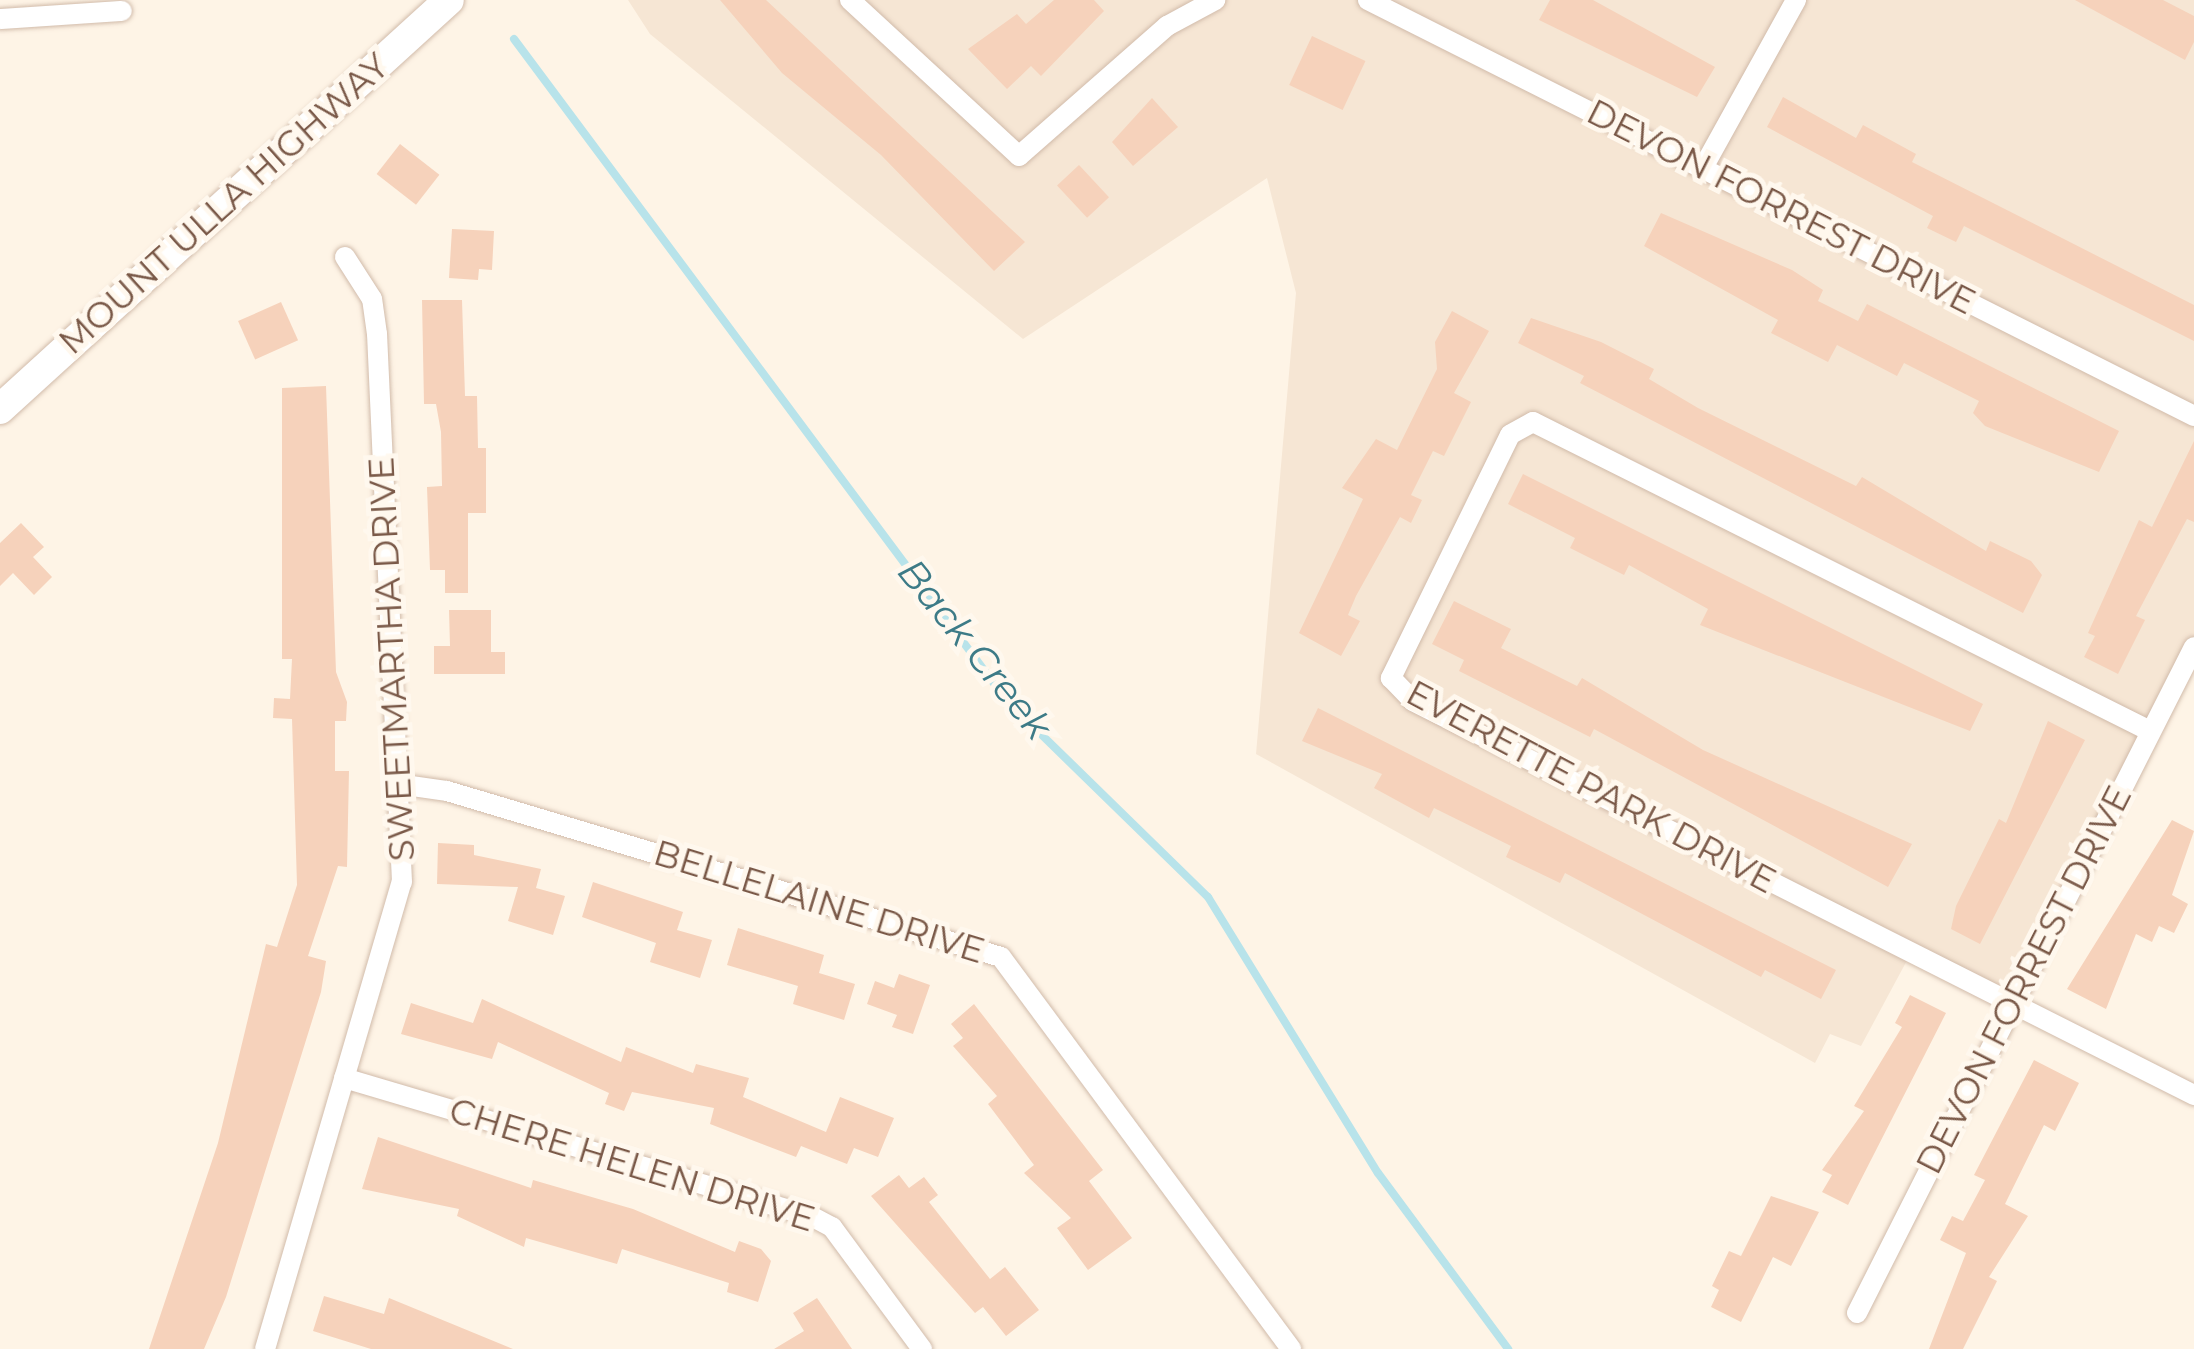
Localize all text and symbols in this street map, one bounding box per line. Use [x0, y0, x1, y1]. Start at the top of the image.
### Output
street label: MOUNT ULLA HIGHWAY [51, 45, 397, 363]
street label: DEVON FORREST DRIVE [1580, 91, 1982, 323]
street label: SWEETMARTHA DRIVE [360, 456, 424, 862]
water label: Back Creek [888, 550, 1062, 748]
street label: EVERETTE PARK DRIVE [1399, 672, 1783, 902]
street label: DEVON FORREST DRIVE [1908, 779, 2140, 1181]
street label: BELLELAINE DRIVE [649, 832, 989, 972]
street label: CHERE HELEN DRIVE [444, 1089, 820, 1241]

